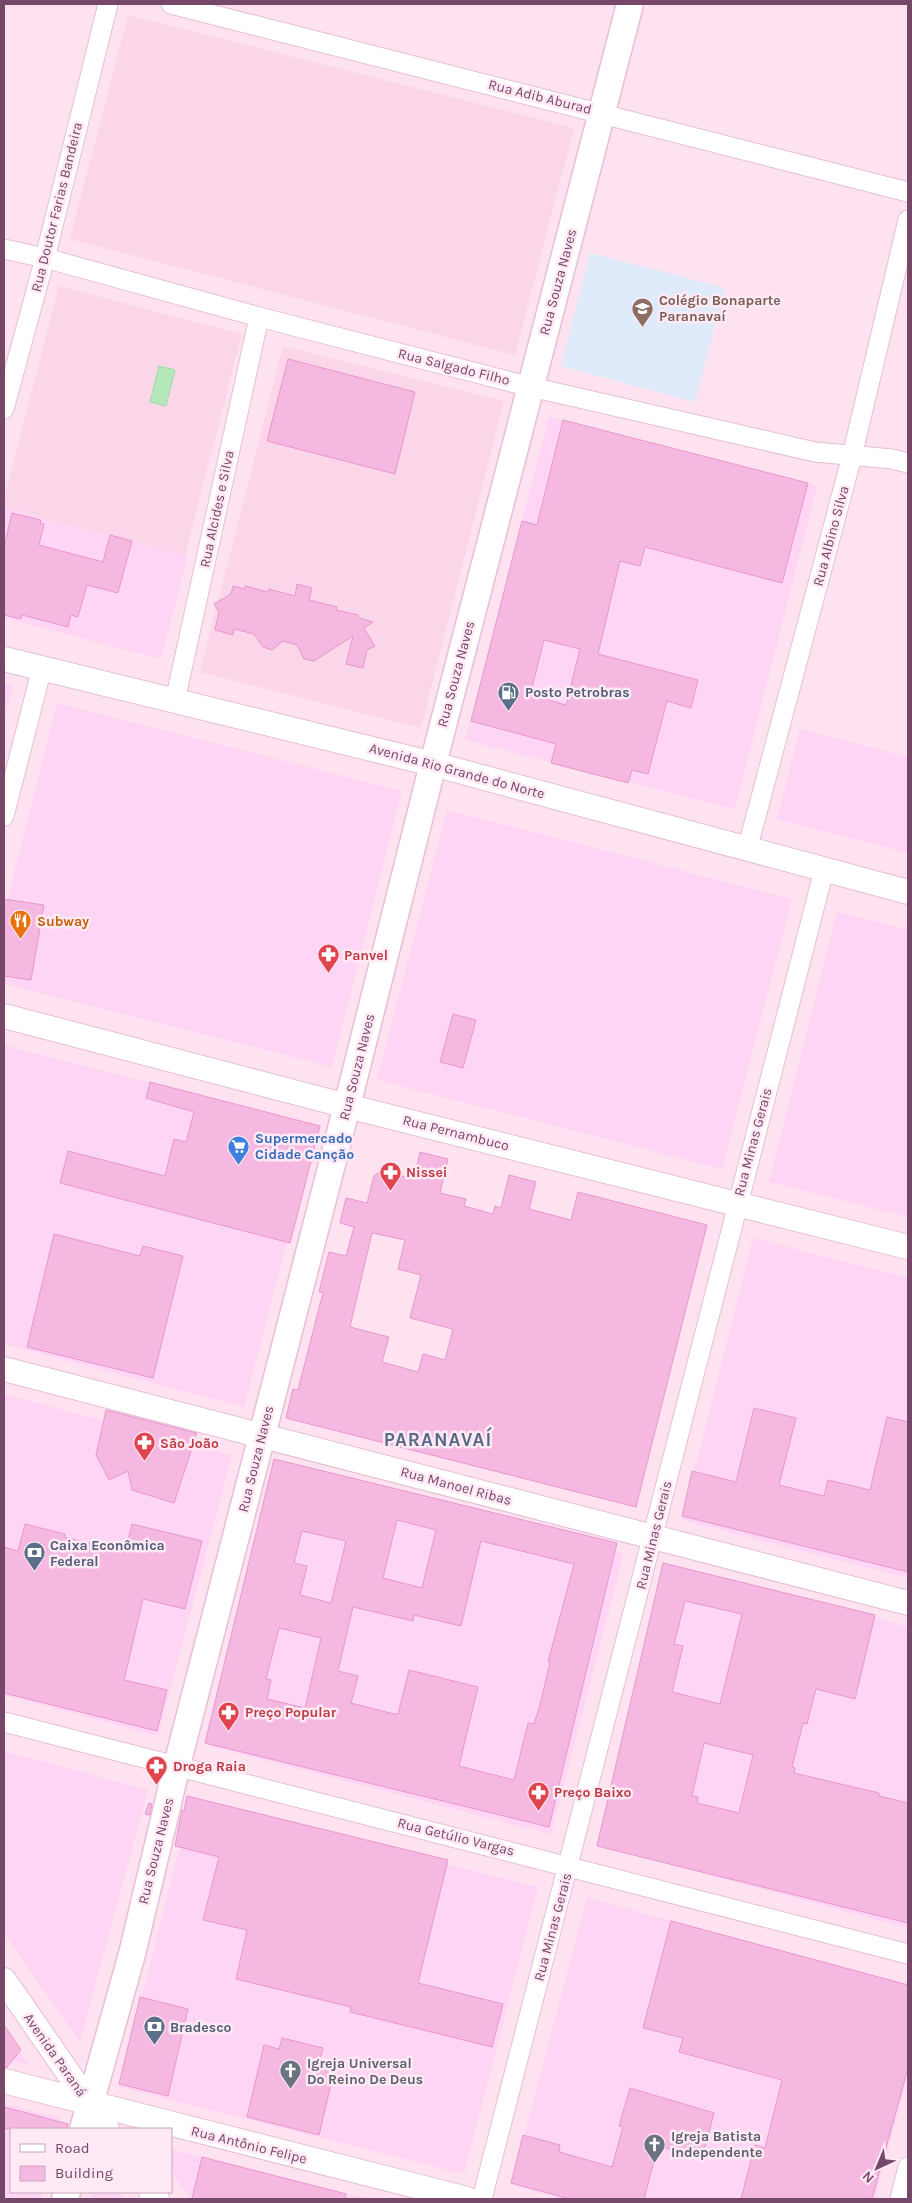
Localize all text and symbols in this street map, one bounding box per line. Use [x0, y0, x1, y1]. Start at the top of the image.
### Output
street label: Rua Adib Aburad [486, 76, 594, 118]
street label: Rua Doutor Farias Bandeira [28, 120, 86, 294]
street label: Rua Souza Naves [536, 227, 580, 337]
place label: Colégio Bonaparte Paranavaí [659, 292, 781, 325]
school or university icon: Colégio Bonaparte Paranavaí [631, 296, 655, 327]
street label: Rua Salgado Filho [396, 345, 512, 389]
street label: Rua Alcides e Silva [196, 449, 238, 569]
street label: Rua Albino Silva [809, 484, 853, 588]
street label: Rua Souza Naves [434, 619, 478, 729]
fuel station icon: Posto Petrobras [497, 680, 521, 711]
place label: Posto Petrobras [525, 684, 630, 701]
street label: Avenida Rio Grande do Norte [368, 739, 546, 803]
restaurant icon: Subway [9, 909, 33, 940]
place label: Subway [37, 913, 89, 930]
pharmacy icon: Panvel [316, 943, 340, 974]
place label: Panvel [344, 947, 388, 964]
street label: Rua Souza Naves [336, 1012, 378, 1122]
street label: Rua Minas Gerais [730, 1086, 776, 1198]
street label: Rua Pernambuco [401, 1112, 511, 1154]
place label: Supermercado Cidade Canção [255, 1130, 354, 1163]
supermarket icon: Supermercado Cidade Canção [227, 1134, 251, 1165]
pharmacy icon: Nissei [378, 1160, 402, 1191]
place label: Nissei [406, 1164, 447, 1181]
street label: Rua Souza Naves [235, 1404, 277, 1514]
district label: PARANAVAÍ [384, 1426, 492, 1451]
pharmacy icon: São João [132, 1431, 156, 1462]
place label: São João [160, 1435, 219, 1452]
street label: Rua Manoel Ribas [399, 1463, 513, 1509]
street label: Rua Minas Gerais [632, 1479, 676, 1591]
place label: Caixa Econômica Federal [50, 1537, 165, 1570]
bank icon: Caixa Econômica Federal [22, 1541, 46, 1572]
pharmacy icon: Preço Popular [217, 1700, 241, 1731]
place label: Preço Popular [245, 1704, 337, 1721]
pharmacy icon: Droga Raia [145, 1754, 169, 1785]
place label: Droga Raia [173, 1758, 246, 1775]
pharmacy icon: Preço Baixo [526, 1780, 550, 1811]
place label: Preço Baixo [554, 1784, 632, 1801]
street label: Rua Souza Naves [135, 1796, 177, 1906]
street label: Rua Getúlio Vargas [396, 1814, 516, 1860]
street label: Rua Minas Gerais [530, 1871, 576, 1983]
street label: Avenida Paraná [20, 2010, 90, 2100]
bank icon: Bradesco [142, 2015, 166, 2046]
place label: Bradesco [170, 2019, 232, 2036]
place label: Igreja Universal Do Reino De Deus [307, 2055, 423, 2088]
church icon: Igreja Universal Do Reino De Deus [279, 2059, 303, 2090]
street label: Rua Antônio Felipe [189, 2122, 309, 2168]
legend [10, 2128, 172, 2193]
place label: Igreja Batista Independente [671, 2128, 762, 2161]
church icon: Igreja Batista Independente [643, 2132, 667, 2163]
text: Road [55, 2139, 90, 2157]
north arrow [852, 2143, 902, 2193]
text: Building [55, 2164, 113, 2182]
text: N [859, 2167, 878, 2187]

